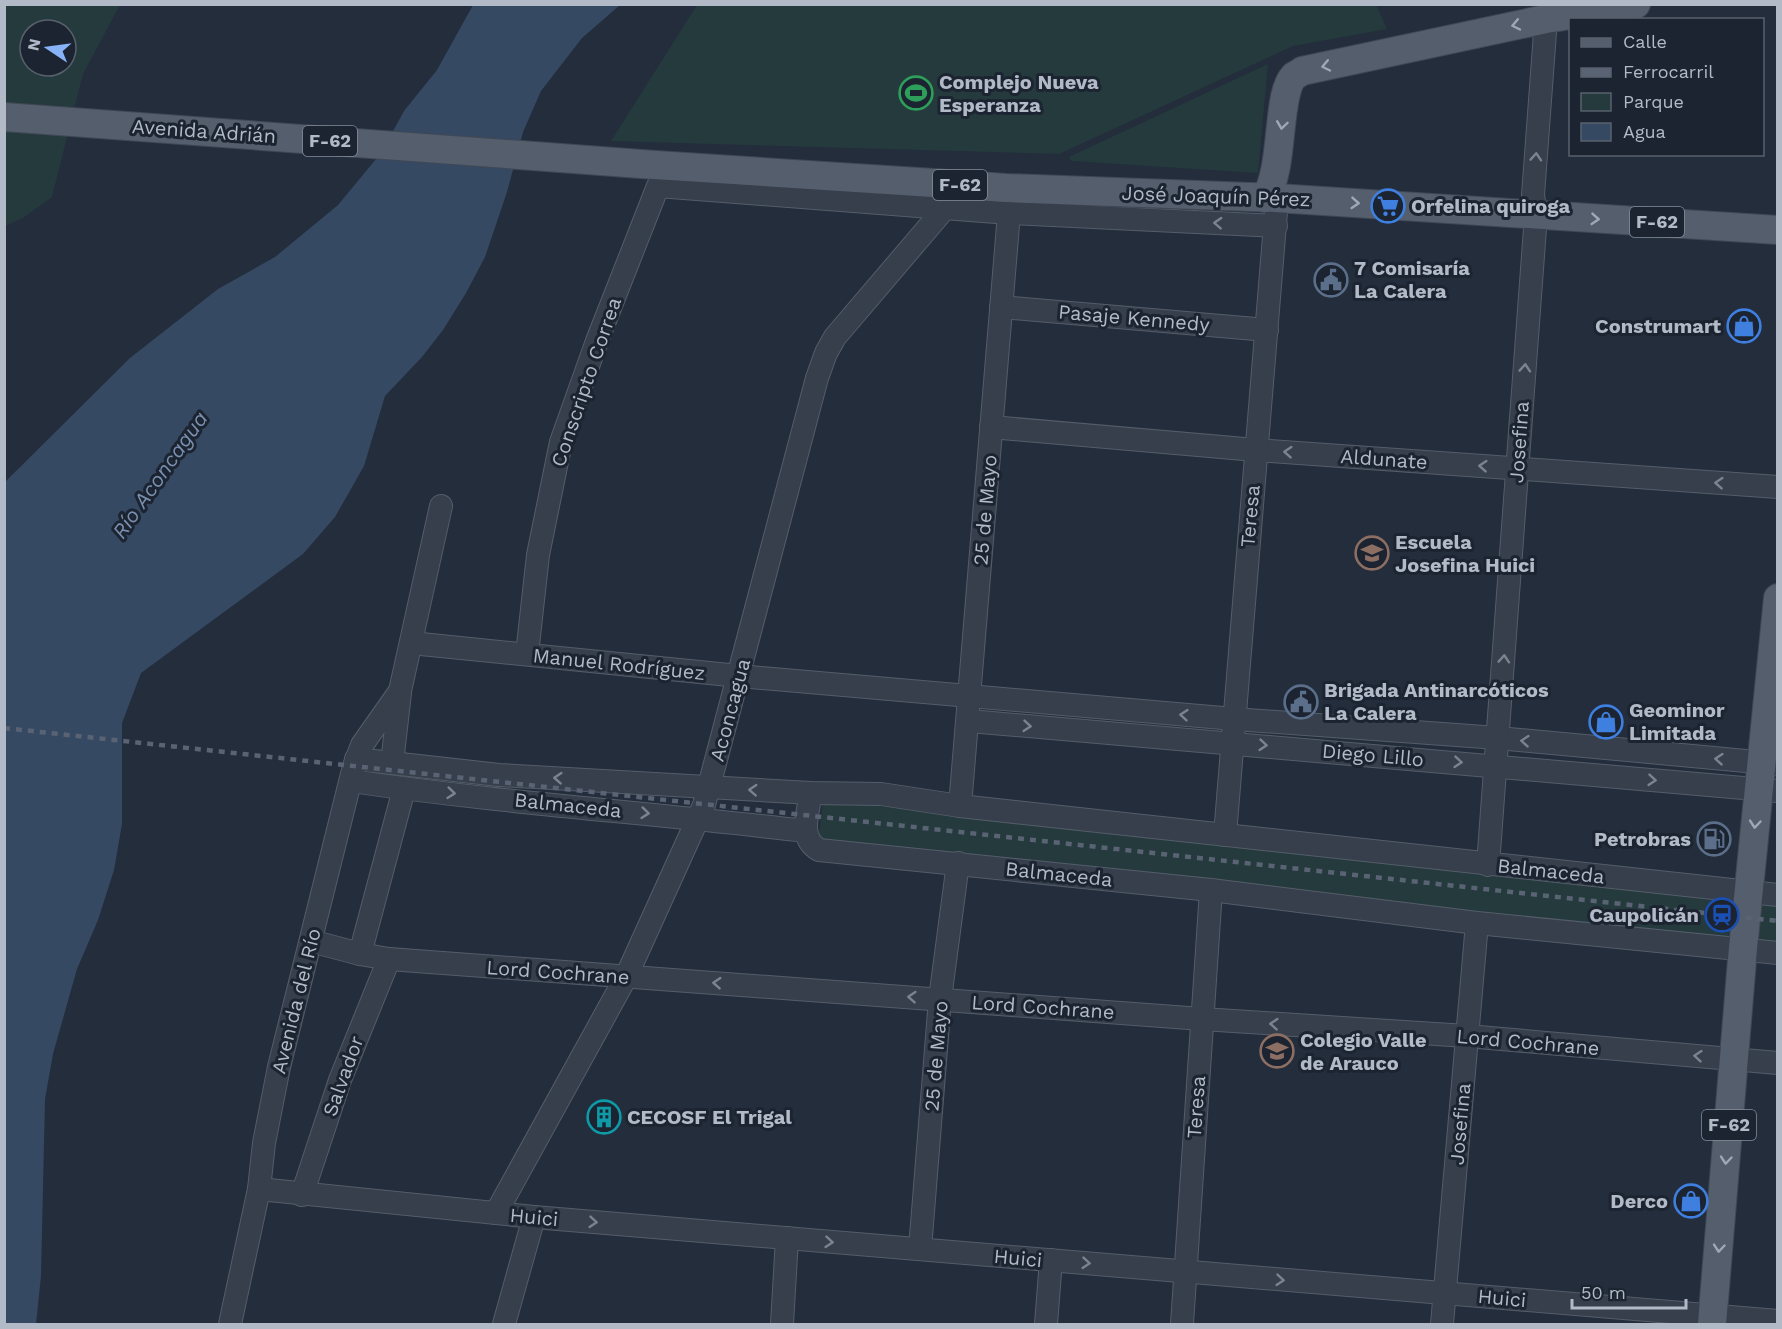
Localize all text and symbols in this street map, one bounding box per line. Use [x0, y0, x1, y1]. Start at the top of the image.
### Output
north arrow [18, 18, 78, 78]
one-way arrow [1512, 18, 1522, 31]
legend [1569, 18, 1764, 156]
text: Calle [1623, 31, 1667, 52]
text: N [23, 37, 44, 53]
one-way arrow [1321, 59, 1331, 72]
text: Ferrocarril [1623, 61, 1714, 82]
place label: Complejo Nueva Esperanza [939, 70, 1099, 117]
sports icon: Complejo Nueva Esperanza [898, 75, 934, 111]
text: Parque [1623, 91, 1684, 112]
street label: Avenida Adrián [131, 114, 277, 148]
one-way arrow [1277, 120, 1289, 129]
text: Agua [1623, 121, 1666, 142]
road number: F-62 [303, 126, 357, 156]
one-way arrow [1529, 152, 1542, 161]
road number: F-62 [933, 170, 987, 200]
street label: José Joaquín Pérez [1121, 181, 1311, 211]
supermarket icon: Orfelina quiroga [1370, 188, 1406, 224]
place label: Orfelina quiroga [1411, 194, 1570, 218]
one-way arrow [1351, 196, 1360, 209]
road number: F-62 [1630, 207, 1684, 237]
one-way arrow [1590, 212, 1599, 225]
one-way arrow [1214, 217, 1223, 230]
place label: 7 Comisaría La Calera [1354, 256, 1470, 303]
public building icon: 7 Comisaría La Calera [1313, 262, 1349, 298]
street label: Conscripto Correa [546, 294, 626, 470]
street label: Pasaje Kennedy [1057, 299, 1211, 337]
shop icon: Construmart [1726, 308, 1762, 344]
place label: Construmart [1595, 314, 1721, 338]
one-way arrow [1518, 363, 1531, 372]
street label: Josefina [1504, 400, 1534, 484]
water label: Río Aconcagua [107, 406, 213, 543]
street label: Aldunate [1340, 444, 1428, 474]
one-way arrow [1284, 446, 1293, 459]
street label: 25 de Mayo [968, 454, 1002, 566]
one-way arrow [1478, 459, 1487, 472]
one-way arrow [1715, 476, 1724, 489]
street label: Teresa [1235, 484, 1265, 548]
place label: Escuela Josefina Huici [1395, 530, 1535, 577]
school or university icon: Escuela Josefina Huici [1354, 535, 1390, 571]
street label: Manuel Rodríguez [532, 643, 706, 685]
one-way arrow [1497, 655, 1510, 664]
street label: Aconcagua [705, 656, 755, 764]
place label: Brigada Antinarcóticos La Calera [1324, 678, 1549, 725]
public building icon: Brigada Antinarcóticos La Calera [1283, 684, 1319, 720]
place label: Geominor Limitada [1629, 698, 1725, 745]
shop icon: Geominor Limitada [1588, 704, 1624, 740]
one-way arrow [1180, 709, 1189, 722]
one-way arrow [1023, 719, 1032, 732]
one-way arrow [1521, 735, 1530, 748]
one-way arrow [1259, 738, 1268, 751]
street label: Diego Lillo [1321, 739, 1425, 771]
one-way arrow [1715, 753, 1724, 766]
one-way arrow [1453, 756, 1462, 769]
one-way arrow [553, 772, 562, 785]
one-way arrow [1647, 773, 1656, 786]
one-way arrow [748, 783, 757, 796]
one-way arrow [446, 786, 455, 799]
street label: Balmaceda [513, 787, 623, 823]
one-way arrow [640, 806, 649, 819]
one-way arrow [1749, 819, 1762, 828]
fuel station icon: Petrobras [1696, 821, 1732, 857]
place label: Petrobras [1594, 827, 1691, 851]
street label: Balmaceda [1496, 853, 1606, 889]
street label: Balmaceda [1004, 856, 1114, 892]
station icon: Caupolicán [1704, 897, 1740, 933]
place label: Caupolicán [1589, 903, 1699, 927]
street label: Avenida del Río [266, 926, 326, 1076]
street label: Lord Cochrane [486, 955, 630, 989]
one-way arrow [712, 977, 721, 990]
street label: Lord Cochrane [971, 990, 1115, 1024]
one-way arrow [907, 991, 916, 1004]
street label: 25 de Mayo [919, 1000, 953, 1112]
one-way arrow [1269, 1017, 1278, 1030]
street label: Lord Cochrane [1456, 1024, 1600, 1060]
place label: Colegio Valle de Arauco [1300, 1028, 1427, 1075]
street label: Salvador [317, 1033, 369, 1119]
school or university icon: Colegio Valle de Arauco [1259, 1033, 1295, 1069]
one-way arrow [1694, 1050, 1703, 1063]
street label: Teresa [1182, 1075, 1210, 1139]
street label: Josefina [1444, 1082, 1476, 1166]
building icon: CECOSF El Trigal [586, 1099, 622, 1135]
place label: CECOSF El Trigal [627, 1105, 792, 1129]
road number: F-62 [1702, 1110, 1756, 1140]
one-way arrow [1720, 1155, 1733, 1164]
shop icon: Derco [1673, 1183, 1709, 1219]
place label: Derco [1610, 1189, 1668, 1213]
street label: Huici [509, 1203, 559, 1231]
one-way arrow [588, 1215, 597, 1228]
one-way arrow [824, 1235, 833, 1248]
street label: Huici [993, 1244, 1043, 1272]
one-way arrow [1713, 1244, 1726, 1253]
one-way arrow [1081, 1256, 1091, 1269]
scale bar [1572, 1272, 1686, 1310]
one-way arrow [1276, 1273, 1285, 1286]
text: 50 m [1581, 1282, 1626, 1303]
street label: Huici [1477, 1284, 1527, 1312]

